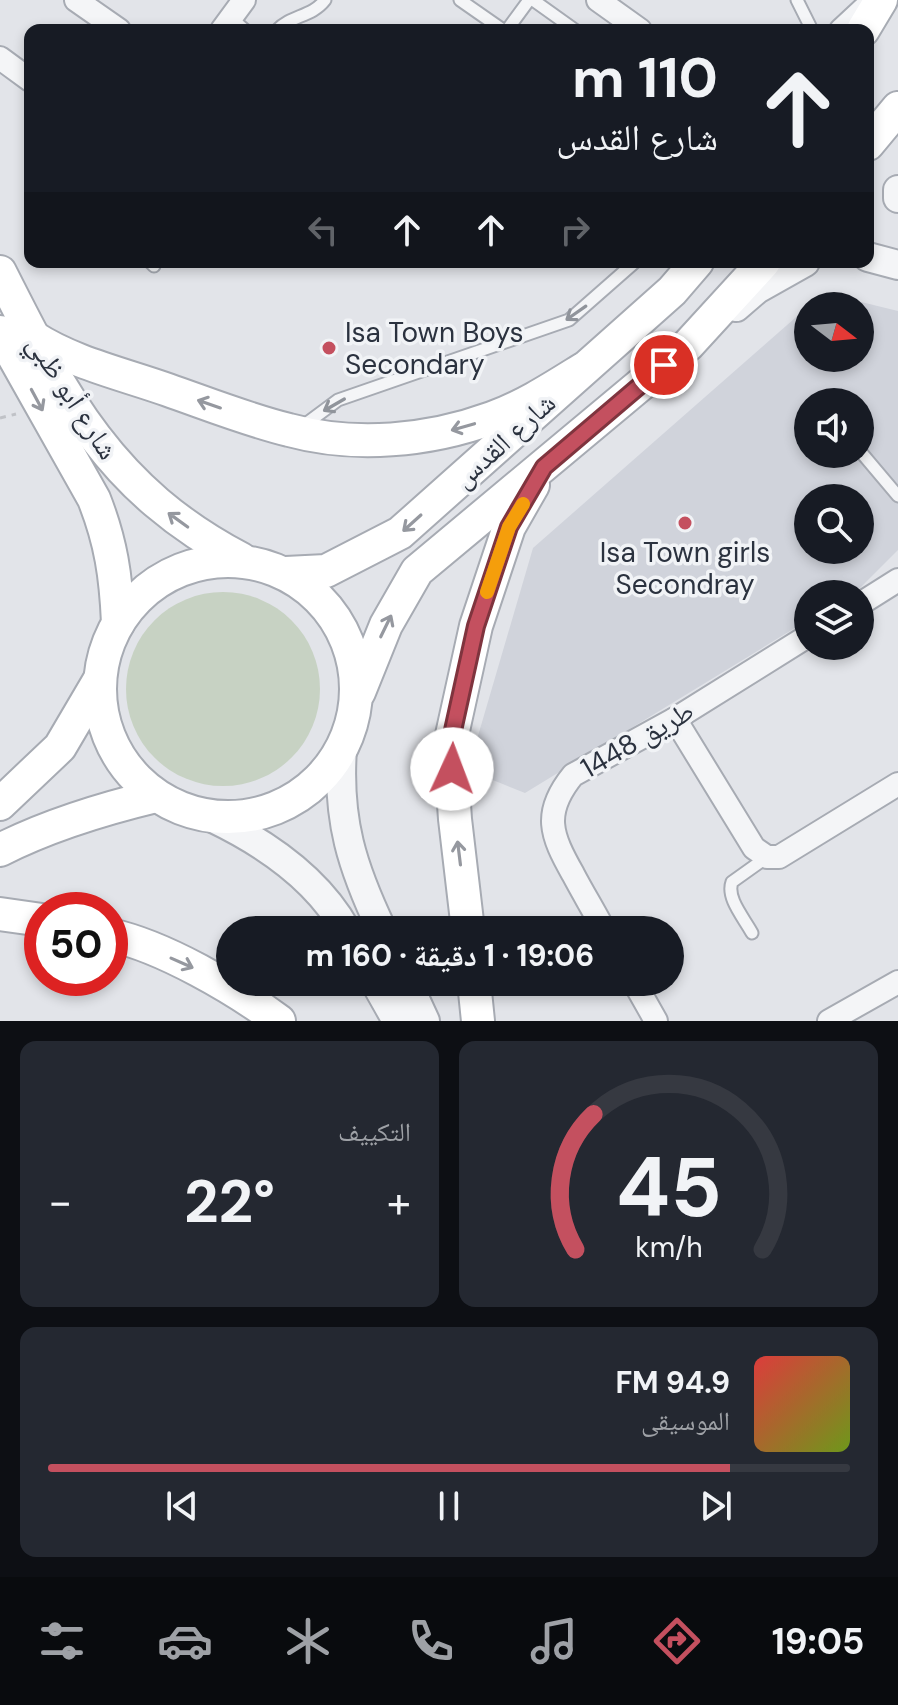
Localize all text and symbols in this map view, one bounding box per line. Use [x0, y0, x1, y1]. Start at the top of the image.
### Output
text: 110 m [572, 41, 718, 114]
icon: ahead [746, 56, 850, 160]
text: شارع القدس [556, 114, 718, 161]
icon: left [301, 208, 345, 252]
icon: ahead [385, 208, 429, 252]
icon: ahead [469, 208, 513, 252]
icon: right [553, 208, 597, 252]
north arrow [794, 292, 874, 372]
map controls [794, 292, 874, 660]
one-way arrow [566, 305, 588, 321]
place label: Isa Town Boys Secondary [345, 314, 524, 383]
street label: شارع أبو ظبي [15, 328, 127, 469]
pin [630, 331, 698, 399]
marker: Isa Town Boys Secondary [320, 339, 338, 357]
icon: arrive [642, 343, 686, 387]
street label: شارع القدس [445, 385, 563, 496]
one-way arrow [30, 388, 46, 411]
button: sound [794, 388, 874, 468]
one-way arrow [197, 396, 222, 411]
one-way arrow [323, 397, 346, 413]
one-way arrow [450, 420, 476, 435]
button: search [794, 484, 874, 564]
one-way arrow [167, 512, 189, 529]
one-way arrow [403, 513, 423, 531]
marker: Isa Town girls Secondray [676, 514, 694, 532]
place label: Isa Town girls Secondray [600, 534, 770, 603]
button: layers [794, 580, 874, 660]
one-way arrow [379, 615, 394, 639]
street label: طريق 1448 [574, 692, 700, 787]
position arrow [410, 727, 494, 811]
one-way arrow [451, 840, 466, 866]
speed limit sign: 50 [24, 892, 128, 996]
text: 19:06 · 1 دقيقة · 160 m [306, 936, 594, 975]
one-way arrow [170, 957, 194, 972]
text: التكييف [338, 1115, 411, 1149]
text: 45 [616, 1133, 721, 1242]
text: 22° [184, 1162, 275, 1241]
text: − [48, 1173, 72, 1231]
text: + [387, 1173, 411, 1231]
text: km/h [635, 1229, 702, 1266]
text: 94.9 FM [615, 1363, 730, 1402]
text: الموسيقى [641, 1404, 730, 1438]
icon: previous [160, 1484, 204, 1528]
icon: pause [427, 1484, 471, 1528]
icon: next [694, 1484, 738, 1528]
icon: filters [34, 1613, 90, 1669]
icon: car [157, 1613, 213, 1669]
icon: climate [280, 1613, 336, 1669]
icon: phone [403, 1613, 459, 1669]
icon: music [526, 1613, 582, 1669]
icon: directions [649, 1613, 705, 1669]
text: 19:05 [772, 1618, 865, 1665]

